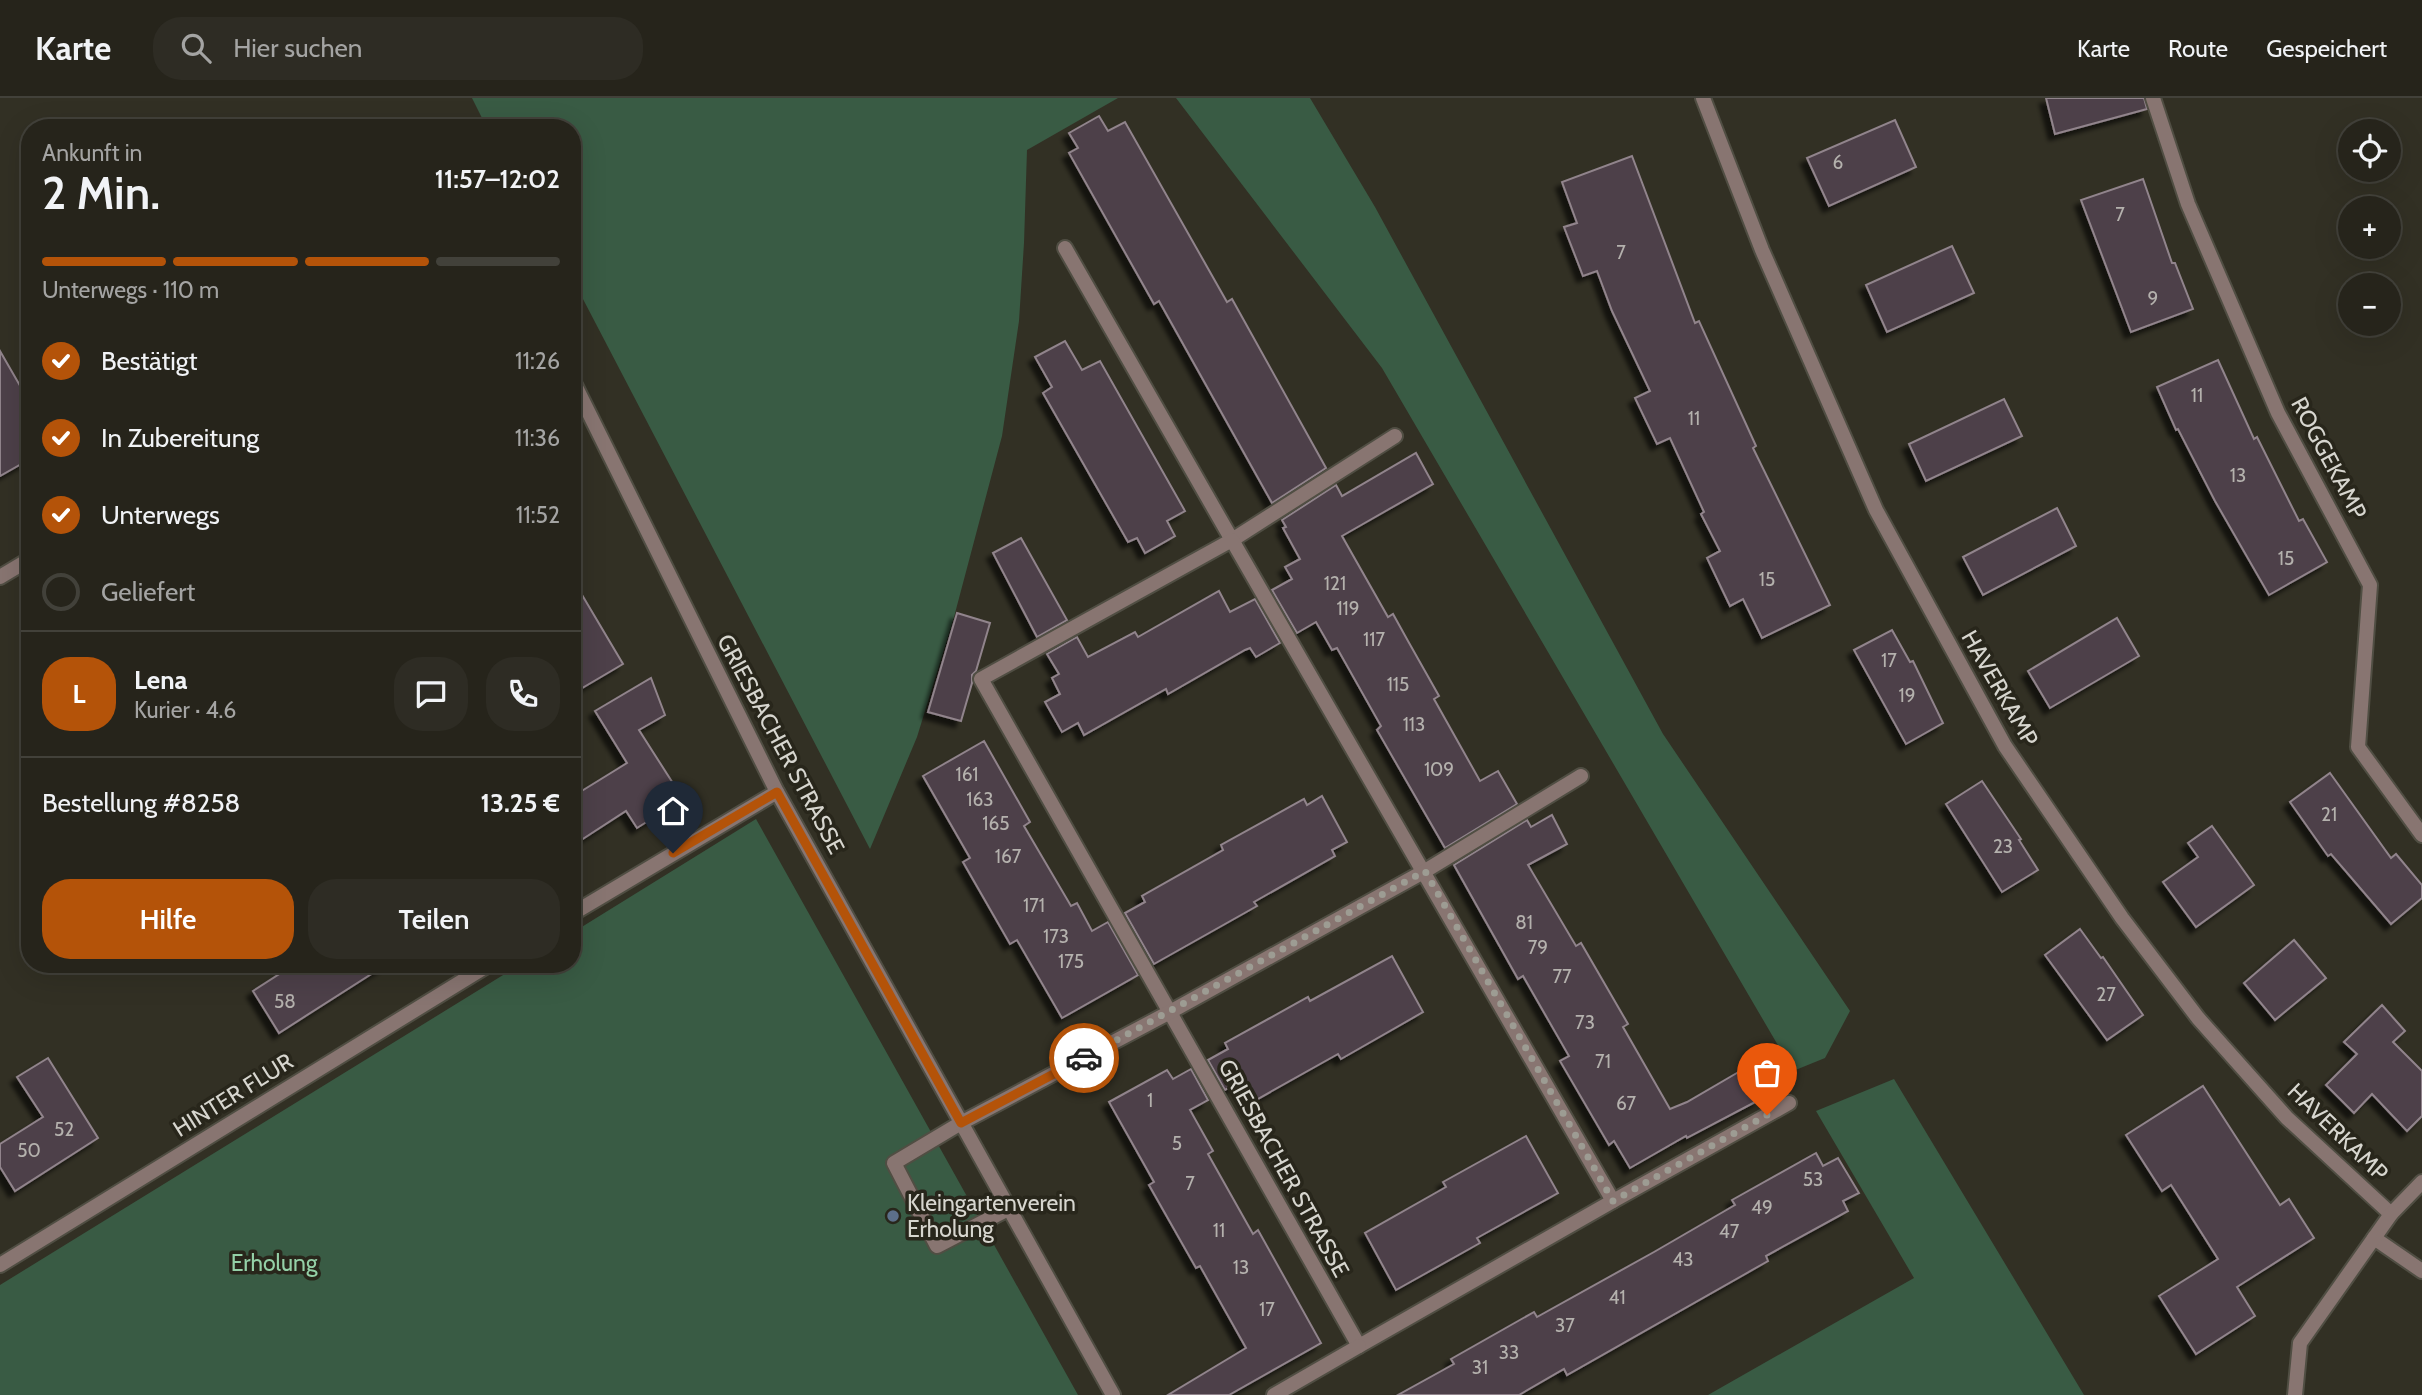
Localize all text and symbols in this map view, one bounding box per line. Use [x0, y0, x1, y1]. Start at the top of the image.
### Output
search box [153, 17, 643, 80]
text: Karte [35, 28, 111, 68]
icon: search [177, 29, 215, 67]
text: Hier suchen [233, 32, 362, 64]
text: Karte [2077, 34, 2130, 63]
text: Route [2168, 34, 2228, 63]
text: Gespeichert [2266, 34, 2387, 63]
map controls [2338, 119, 2401, 336]
button: locate [2338, 119, 2401, 182]
text: Ankunft in [42, 139, 142, 167]
house number: 6 [1833, 151, 1843, 174]
text: 11:57–12:02 [435, 163, 560, 195]
text: 2 Min. [42, 165, 160, 221]
button: + [2338, 196, 2401, 259]
house number: 7 [2115, 203, 2125, 226]
house number: 7 [1616, 241, 1626, 264]
button: − [2338, 273, 2401, 336]
text: Unterwegs · 110 m [42, 276, 219, 304]
house number: 9 [2148, 287, 2158, 310]
icon: check [42, 342, 80, 380]
text: Bestätigt [101, 345, 198, 377]
text: 11:26 [515, 347, 560, 375]
house number: 11 [2191, 384, 2203, 407]
street label: ROGGEKAMP [2285, 392, 2373, 524]
house number: 11 [1688, 407, 1700, 430]
icon: check [42, 419, 80, 457]
text: In Zubereitung [101, 422, 259, 454]
text: 11:36 [515, 424, 560, 452]
house number: 13 [2230, 464, 2246, 487]
icon: check [42, 496, 80, 534]
text: Unterwegs [101, 499, 220, 531]
text: 11:52 [516, 501, 560, 529]
house number: 15 [2278, 547, 2294, 570]
house number: 15 [1759, 568, 1775, 591]
house number: 121 [1324, 572, 1346, 595]
text: Geliefert [101, 576, 195, 608]
house number: 119 [1336, 597, 1360, 620]
street label: HAVERKAMP [1956, 625, 2044, 751]
house number: 117 [1363, 628, 1385, 651]
street label: GRIESBACHER STRASSE [711, 629, 851, 859]
house number: 17 [1881, 649, 1897, 672]
button: chat [394, 657, 468, 731]
button: phone [486, 657, 560, 731]
text: Lena [134, 664, 188, 696]
house number: 115 [1387, 673, 1409, 696]
text: L [72, 678, 86, 710]
house number: 19 [1899, 684, 1916, 707]
text: Kurier · 4.6 [134, 696, 236, 724]
house number: 113 [1403, 713, 1425, 736]
house number: 109 [1424, 758, 1454, 781]
house number: 161 [955, 763, 979, 786]
pin [643, 781, 703, 853]
text: Bestellung #8258 [42, 787, 240, 819]
text: 13.25 € [480, 787, 560, 819]
house number: 163 [966, 788, 994, 811]
icon: home [654, 792, 692, 830]
house number: 21 [2321, 803, 2337, 826]
house number: 165 [982, 812, 1010, 835]
house number: 23 [1993, 835, 2013, 858]
house number: 167 [995, 845, 1022, 868]
button: Hilfe [42, 879, 294, 959]
button: Teilen [308, 879, 560, 959]
house number: 171 [1023, 894, 1045, 917]
house number: 81 [1515, 911, 1533, 934]
house number: 173 [1043, 925, 1069, 948]
house number: 79 [1528, 936, 1548, 959]
house number: 175 [1058, 950, 1084, 973]
house number: 77 [1552, 965, 1572, 988]
house number: 27 [2096, 983, 2116, 1006]
house number: 58 [274, 990, 296, 1013]
house number: 73 [1575, 1011, 1595, 1034]
courier [1049, 1023, 1119, 1093]
icon: car [1065, 1039, 1103, 1077]
pin [1737, 1043, 1797, 1115]
street label: HINTER FLUR [168, 1047, 298, 1143]
house number: 71 [1595, 1050, 1611, 1073]
street label: GRIESBACHER STRASSE [1212, 1054, 1356, 1282]
icon: bag [1748, 1054, 1786, 1092]
street label: HAVERKAMP [2282, 1077, 2394, 1187]
house number: 1 [1147, 1089, 1153, 1112]
house number: 67 [1616, 1092, 1637, 1115]
house number: 52 [54, 1118, 74, 1141]
house number: 5 [1172, 1132, 1182, 1155]
house number: 50 [17, 1139, 41, 1162]
house number: 53 [1803, 1168, 1823, 1191]
house number: 7 [1185, 1172, 1195, 1195]
place label: Kleingartenverein Erholung [907, 1189, 1076, 1243]
house number: 49 [1751, 1196, 1773, 1219]
marker: Kleingartenverein Erholung [885, 1208, 901, 1224]
house number: 11 [1213, 1219, 1225, 1242]
house number: 47 [1719, 1220, 1740, 1243]
house number: 43 [1672, 1248, 1694, 1271]
park label: Erholung [231, 1249, 318, 1277]
house number: 13 [1233, 1256, 1249, 1279]
house number: 41 [1608, 1286, 1626, 1309]
house number: 17 [1259, 1298, 1275, 1321]
house number: 37 [1555, 1314, 1575, 1337]
house number: 33 [1499, 1341, 1519, 1364]
house number: 31 [1472, 1356, 1488, 1379]

